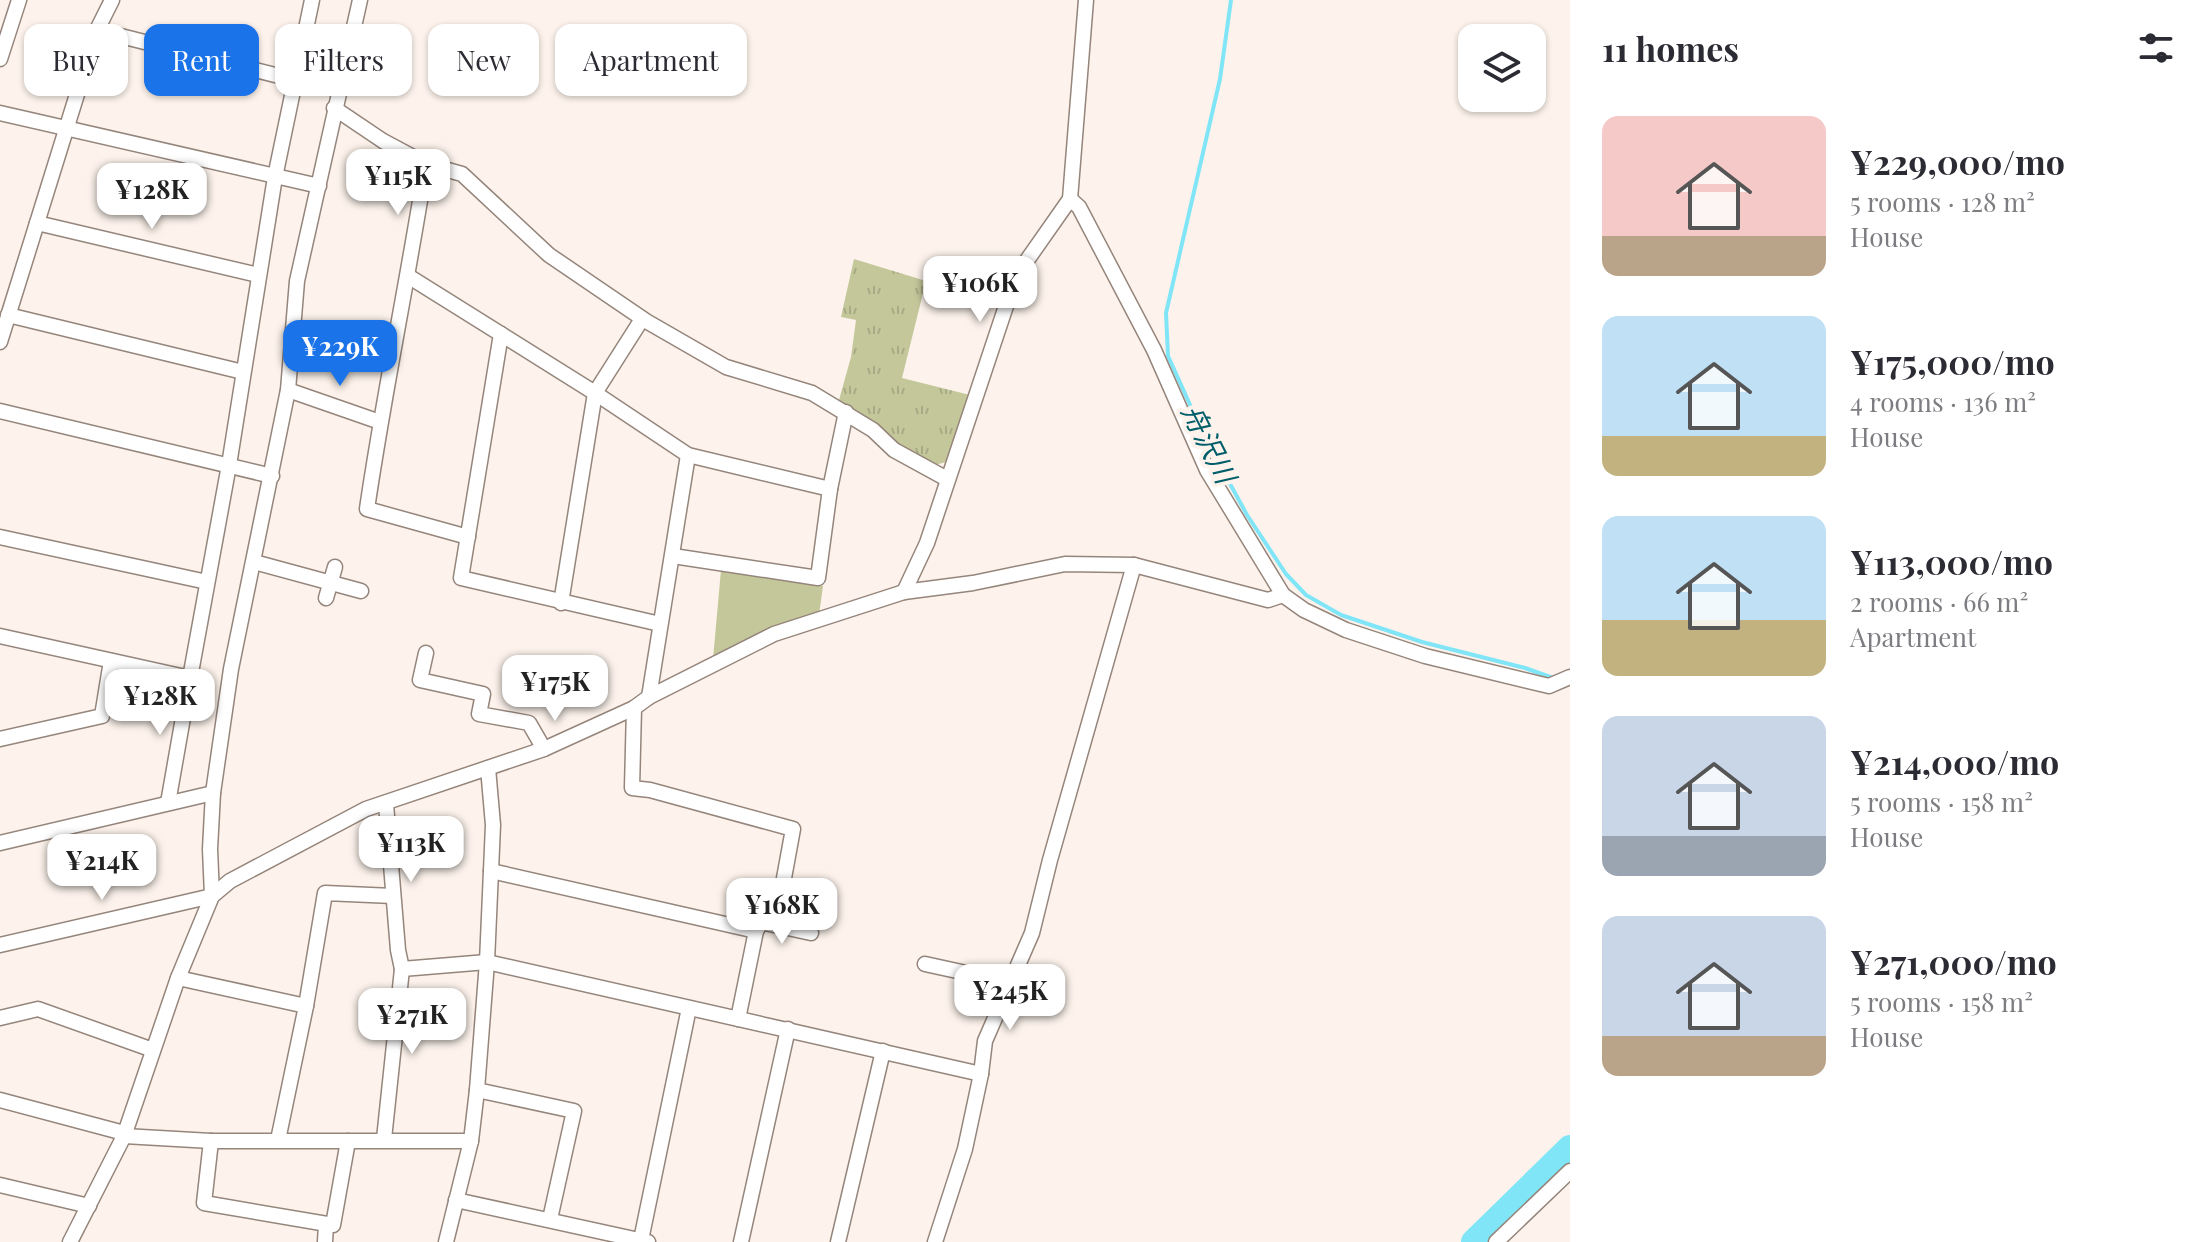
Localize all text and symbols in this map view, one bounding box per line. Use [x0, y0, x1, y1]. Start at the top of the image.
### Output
chip: Buy [24, 24, 128, 96]
chip: Rent [144, 24, 259, 96]
chip: Filters [275, 24, 412, 96]
chip: New [428, 24, 539, 96]
chip: Apartment [555, 24, 747, 96]
map controls [1458, 24, 1546, 112]
button: layers [1458, 24, 1546, 112]
text: 11 homes [1602, 25, 1739, 71]
icon: filters [2134, 26, 2178, 70]
text: ¥229,000/mo [1850, 138, 2065, 184]
icon: home [1666, 148, 1762, 244]
pin: ¥115K [342, 149, 454, 217]
text: ¥115K [364, 157, 432, 192]
pin: ¥128K [96, 163, 208, 231]
text: ¥128K [115, 171, 189, 206]
text: 5 rooms · 128 m² [1850, 184, 2035, 219]
text: House [1850, 219, 1923, 254]
pin: ¥106K [924, 256, 1036, 324]
text: ¥106K [941, 264, 1019, 299]
pin: ¥229K [284, 320, 396, 388]
text: ¥229K [301, 328, 379, 363]
text: ¥175,000/mo [1850, 338, 2055, 384]
icon: home [1666, 348, 1762, 444]
text: 4 rooms · 136 m² [1850, 384, 2036, 419]
water label: 舟沢川 [1174, 397, 1247, 491]
text: House [1850, 419, 1923, 454]
text: ¥113,000/mo [1850, 538, 2053, 584]
icon: home [1666, 548, 1762, 644]
text: 2 rooms · 66 m² [1850, 584, 2028, 619]
text: Apartment [1850, 619, 1976, 654]
pin: ¥175K [499, 655, 611, 723]
text: ¥175K [520, 663, 590, 698]
pin: ¥128K [104, 669, 216, 737]
text: ¥128K [123, 677, 197, 712]
text: ¥214,000/mo [1850, 738, 2059, 784]
icon: home [1666, 748, 1762, 844]
text: 5 rooms · 158 m² [1850, 784, 2033, 819]
pin: ¥113K [355, 816, 467, 884]
text: House [1850, 819, 1923, 854]
text: ¥113K [377, 824, 445, 859]
pin: ¥214K [46, 834, 158, 902]
text: ¥214K [65, 842, 139, 877]
pin: ¥168K [726, 878, 838, 946]
text: ¥168K [744, 886, 820, 921]
text: ¥271,000/mo [1850, 938, 2057, 984]
icon: home [1666, 948, 1762, 1044]
pin: ¥245K [954, 964, 1066, 1032]
text: ¥245K [972, 972, 1048, 1007]
text: 5 rooms · 158 m² [1850, 984, 2033, 1019]
pin: ¥271K [356, 988, 468, 1056]
text: ¥271K [376, 996, 448, 1031]
text: House [1850, 1019, 1923, 1054]

